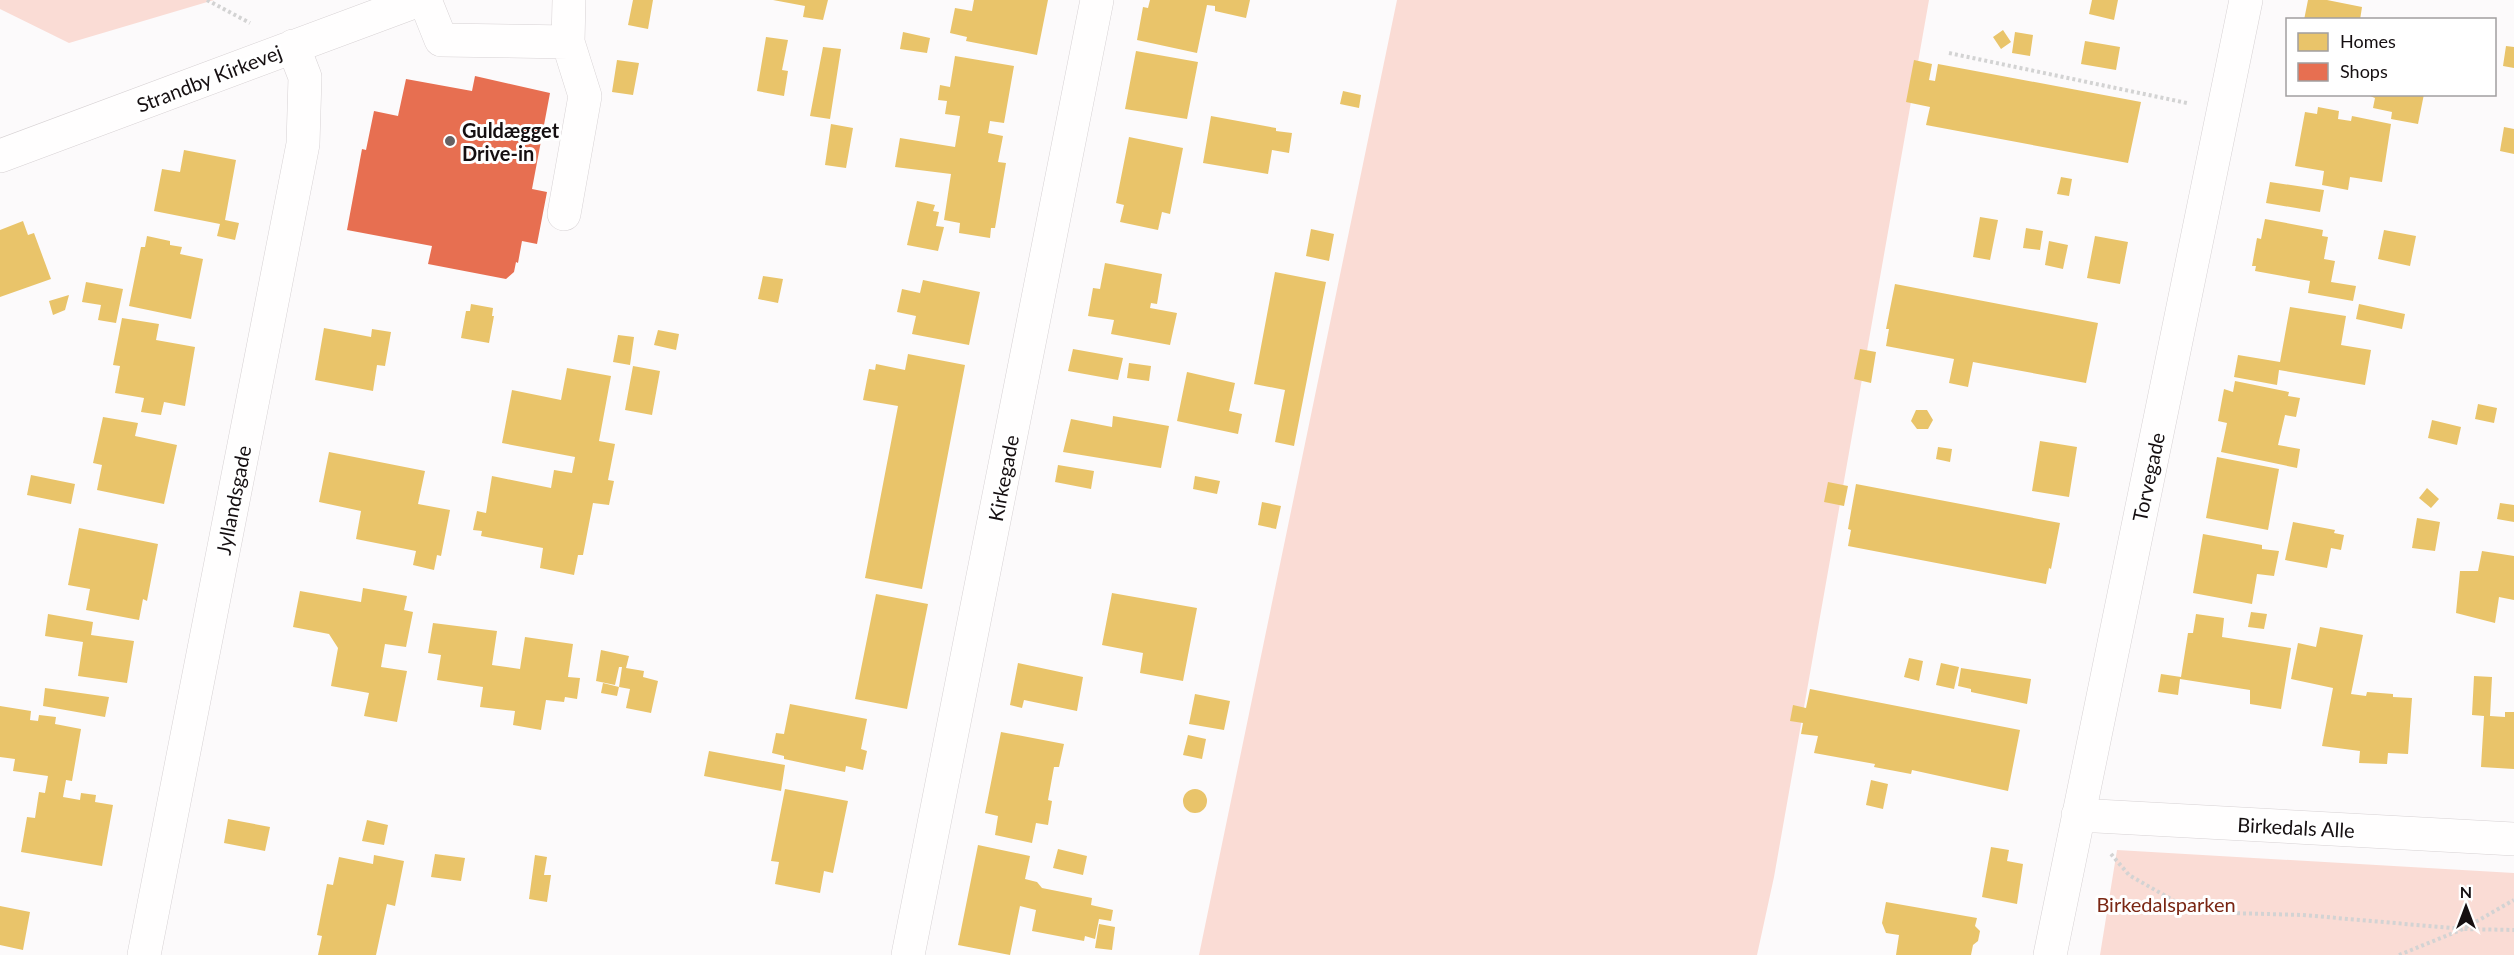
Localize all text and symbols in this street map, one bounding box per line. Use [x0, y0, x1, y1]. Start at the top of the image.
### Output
legend [2286, 18, 2496, 96]
text: Homes [2340, 30, 2396, 52]
street label: Strandby Kirkevej [133, 39, 285, 117]
text: Shops [2340, 60, 2388, 82]
place label: Guldægget Drive-in [462, 118, 560, 165]
marker: Guldægget Drive-in [443, 134, 457, 148]
street label: Torvegade [2127, 430, 2169, 524]
street label: Kirkegade [983, 433, 1023, 523]
street label: Jyllandsgade [211, 443, 255, 557]
street label: Birkedals Alle [2237, 812, 2355, 842]
north arrow [2436, 877, 2496, 937]
text: N [2460, 882, 2472, 901]
park label: Birkedalsparken [2096, 892, 2236, 916]

